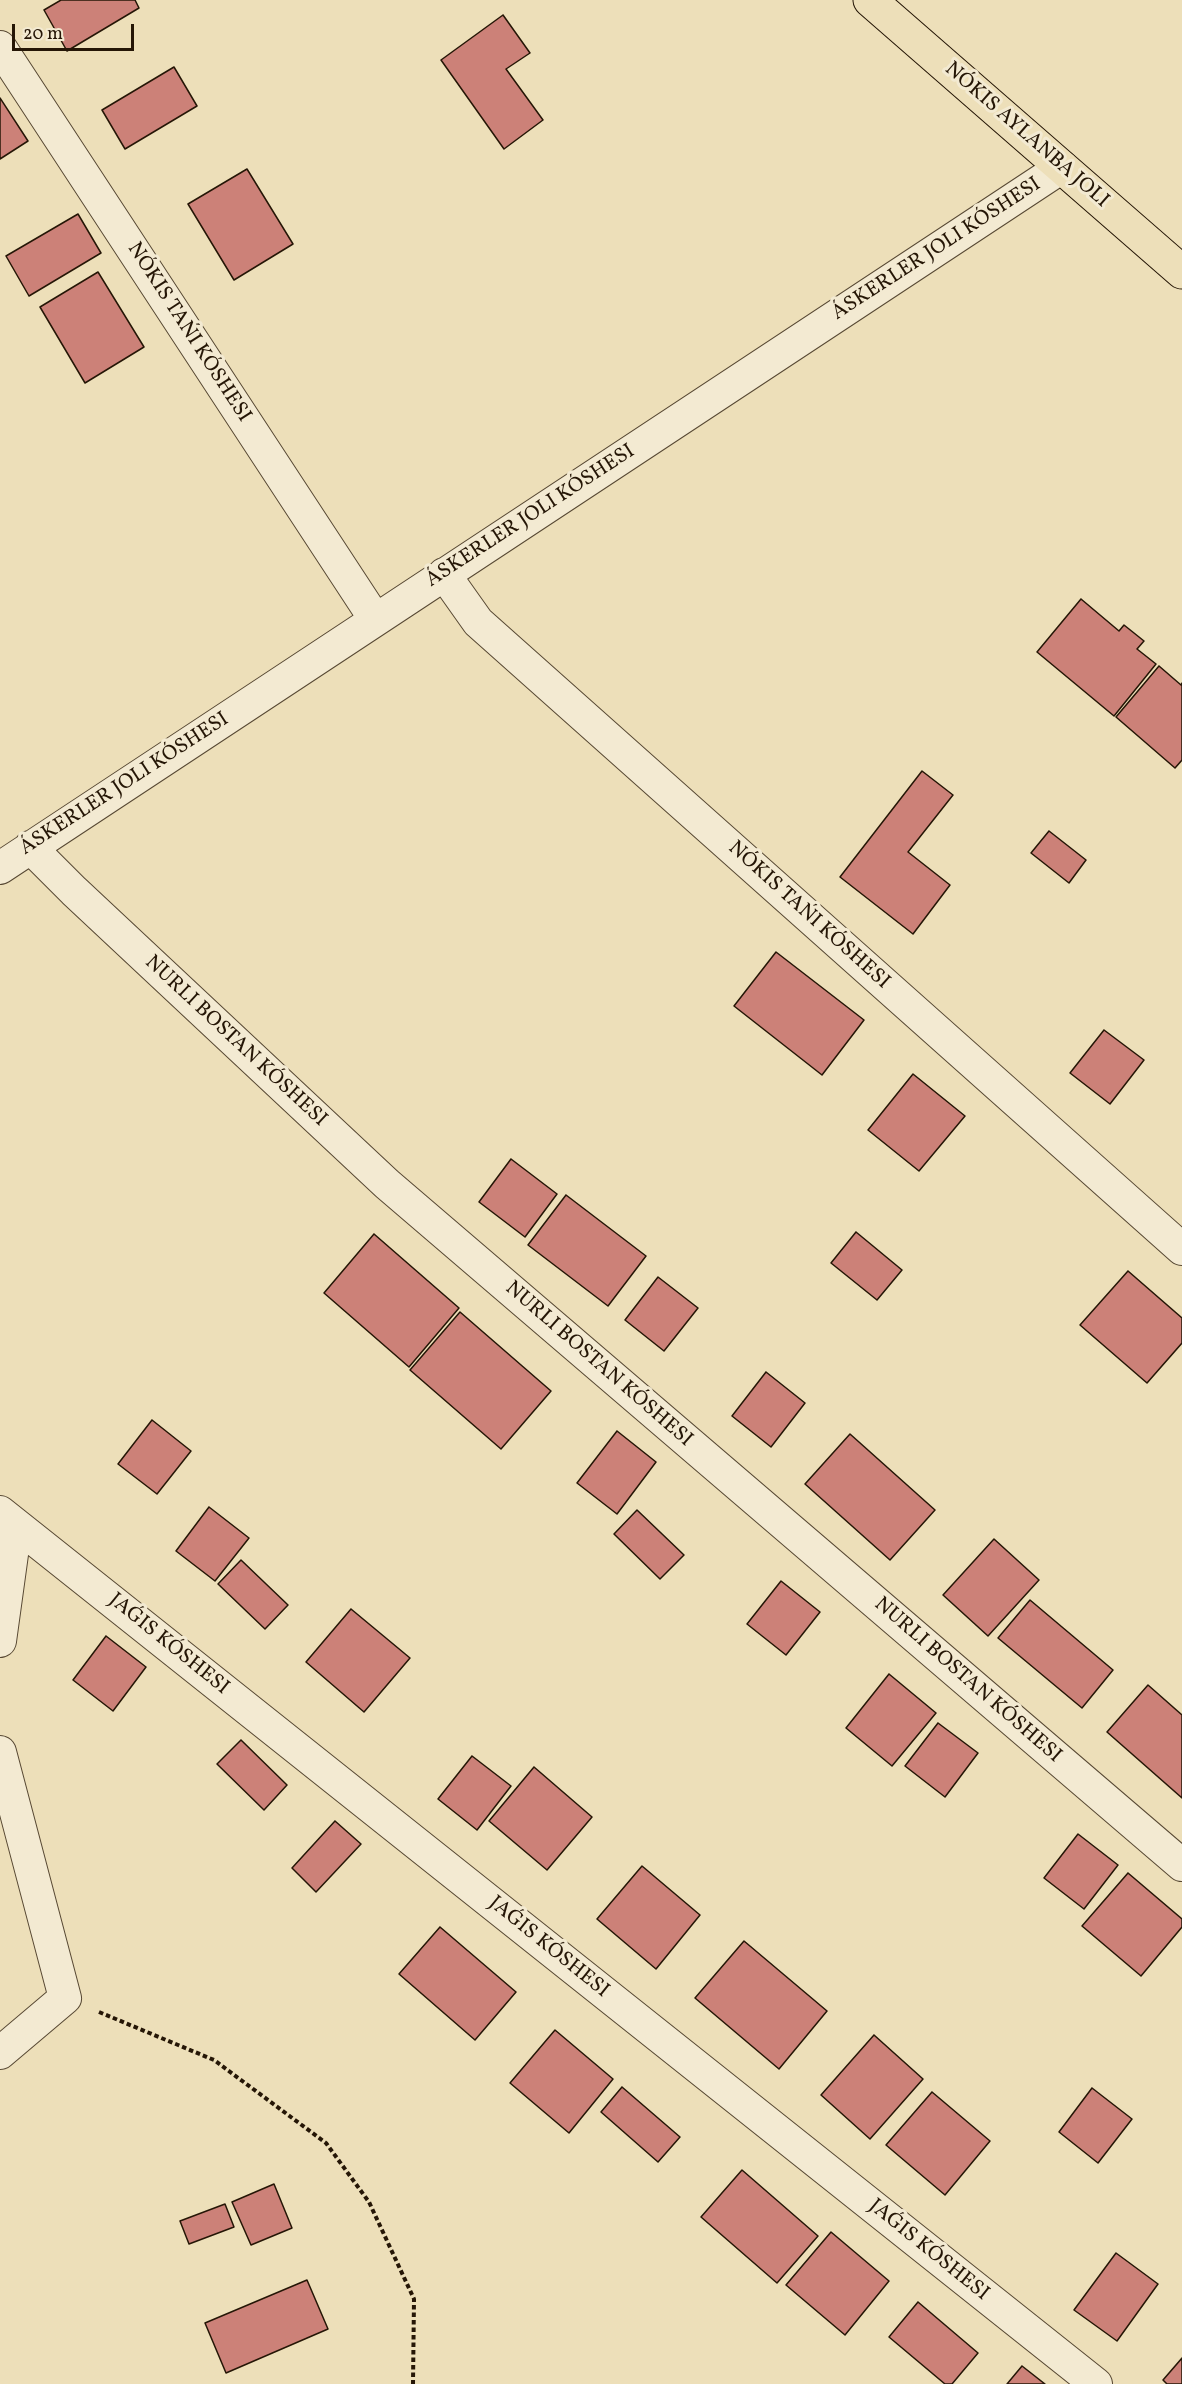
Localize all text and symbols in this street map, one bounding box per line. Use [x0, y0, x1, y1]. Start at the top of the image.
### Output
scale bar [15, 12, 136, 50]
text: 20 m [23, 22, 63, 47]
street label: NÓKIS AYLANBA JOLI [939, 58, 1113, 214]
street label: ÁSKERLER JOLI KÓSHESI [828, 173, 1046, 327]
street label: NÓKIS TAŃI KÓSHESI [120, 238, 256, 428]
street label: ÁSKERLER JOLI KÓSHESI [422, 440, 640, 594]
street label: ÁSKERLER JOLI KÓSHESI [16, 708, 234, 862]
street label: NÓKIS TAŃI KÓSHESI [722, 837, 894, 995]
street label: NURLI BOSTAN KÓSHESI [139, 951, 331, 1133]
street label: NURLI BOSTAN KÓSHESI [499, 1277, 697, 1453]
street label: JAǴIS KÓSHESI [103, 1589, 233, 1701]
street label: NURLI BOSTAN KÓSHESI [868, 1593, 1066, 1769]
street label: JAǴIS KÓSHESI [483, 1892, 613, 2004]
street label: JAǴIS KÓSHESI [863, 2195, 993, 2307]

